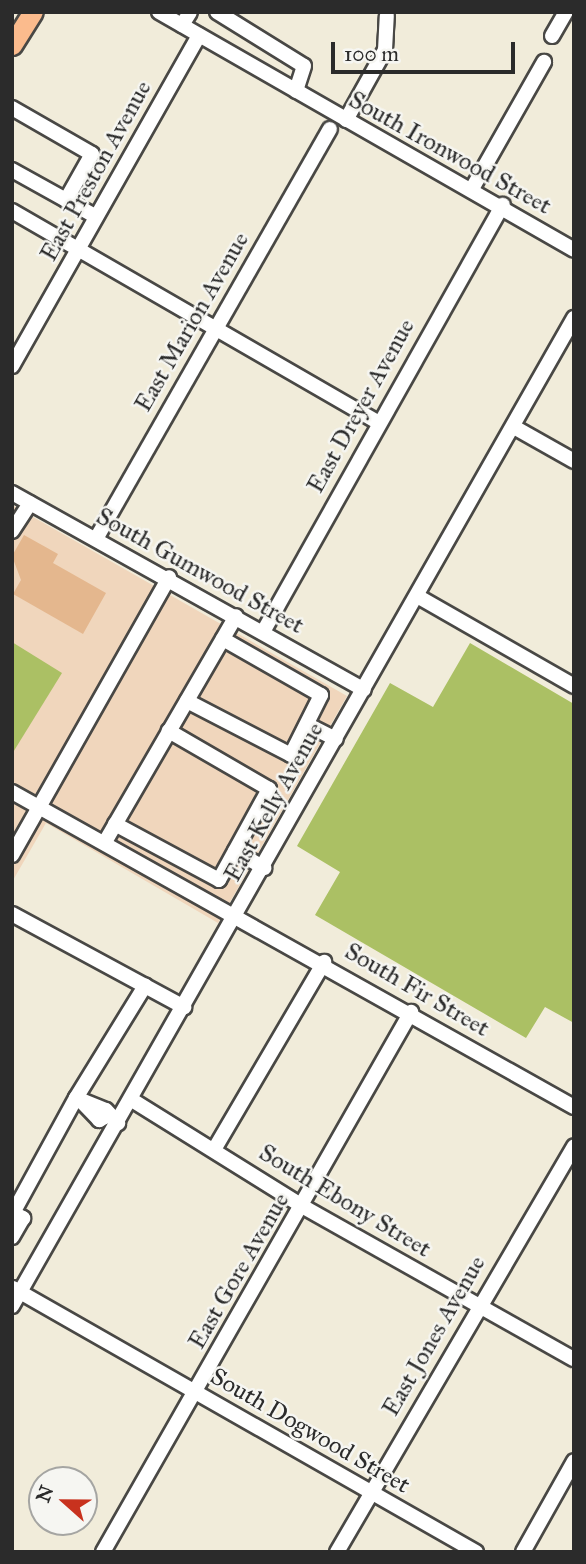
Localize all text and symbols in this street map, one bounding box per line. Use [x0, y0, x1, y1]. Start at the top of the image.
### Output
scale bar [334, 28, 518, 72]
text: 100 m [344, 41, 399, 67]
street label: East Preston Avenue [34, 76, 158, 266]
street label: South Ironwood Street [344, 85, 556, 221]
street label: East Marion Avenue [129, 227, 255, 417]
street label: East Dreyer Avenue [301, 314, 421, 498]
street label: South Gumwood Street [91, 502, 309, 640]
street label: East Kelly Avenue [218, 717, 330, 887]
street label: South Fir Street [340, 937, 494, 1043]
street label: South Ebony Street [254, 1138, 436, 1264]
street label: East Gore Avenue [183, 1188, 295, 1354]
street label: East Jones Avenue [376, 1251, 492, 1421]
street label: South Dogwood Street [205, 1362, 415, 1500]
north arrow [28, 1466, 98, 1536]
text: N [31, 1482, 58, 1506]

